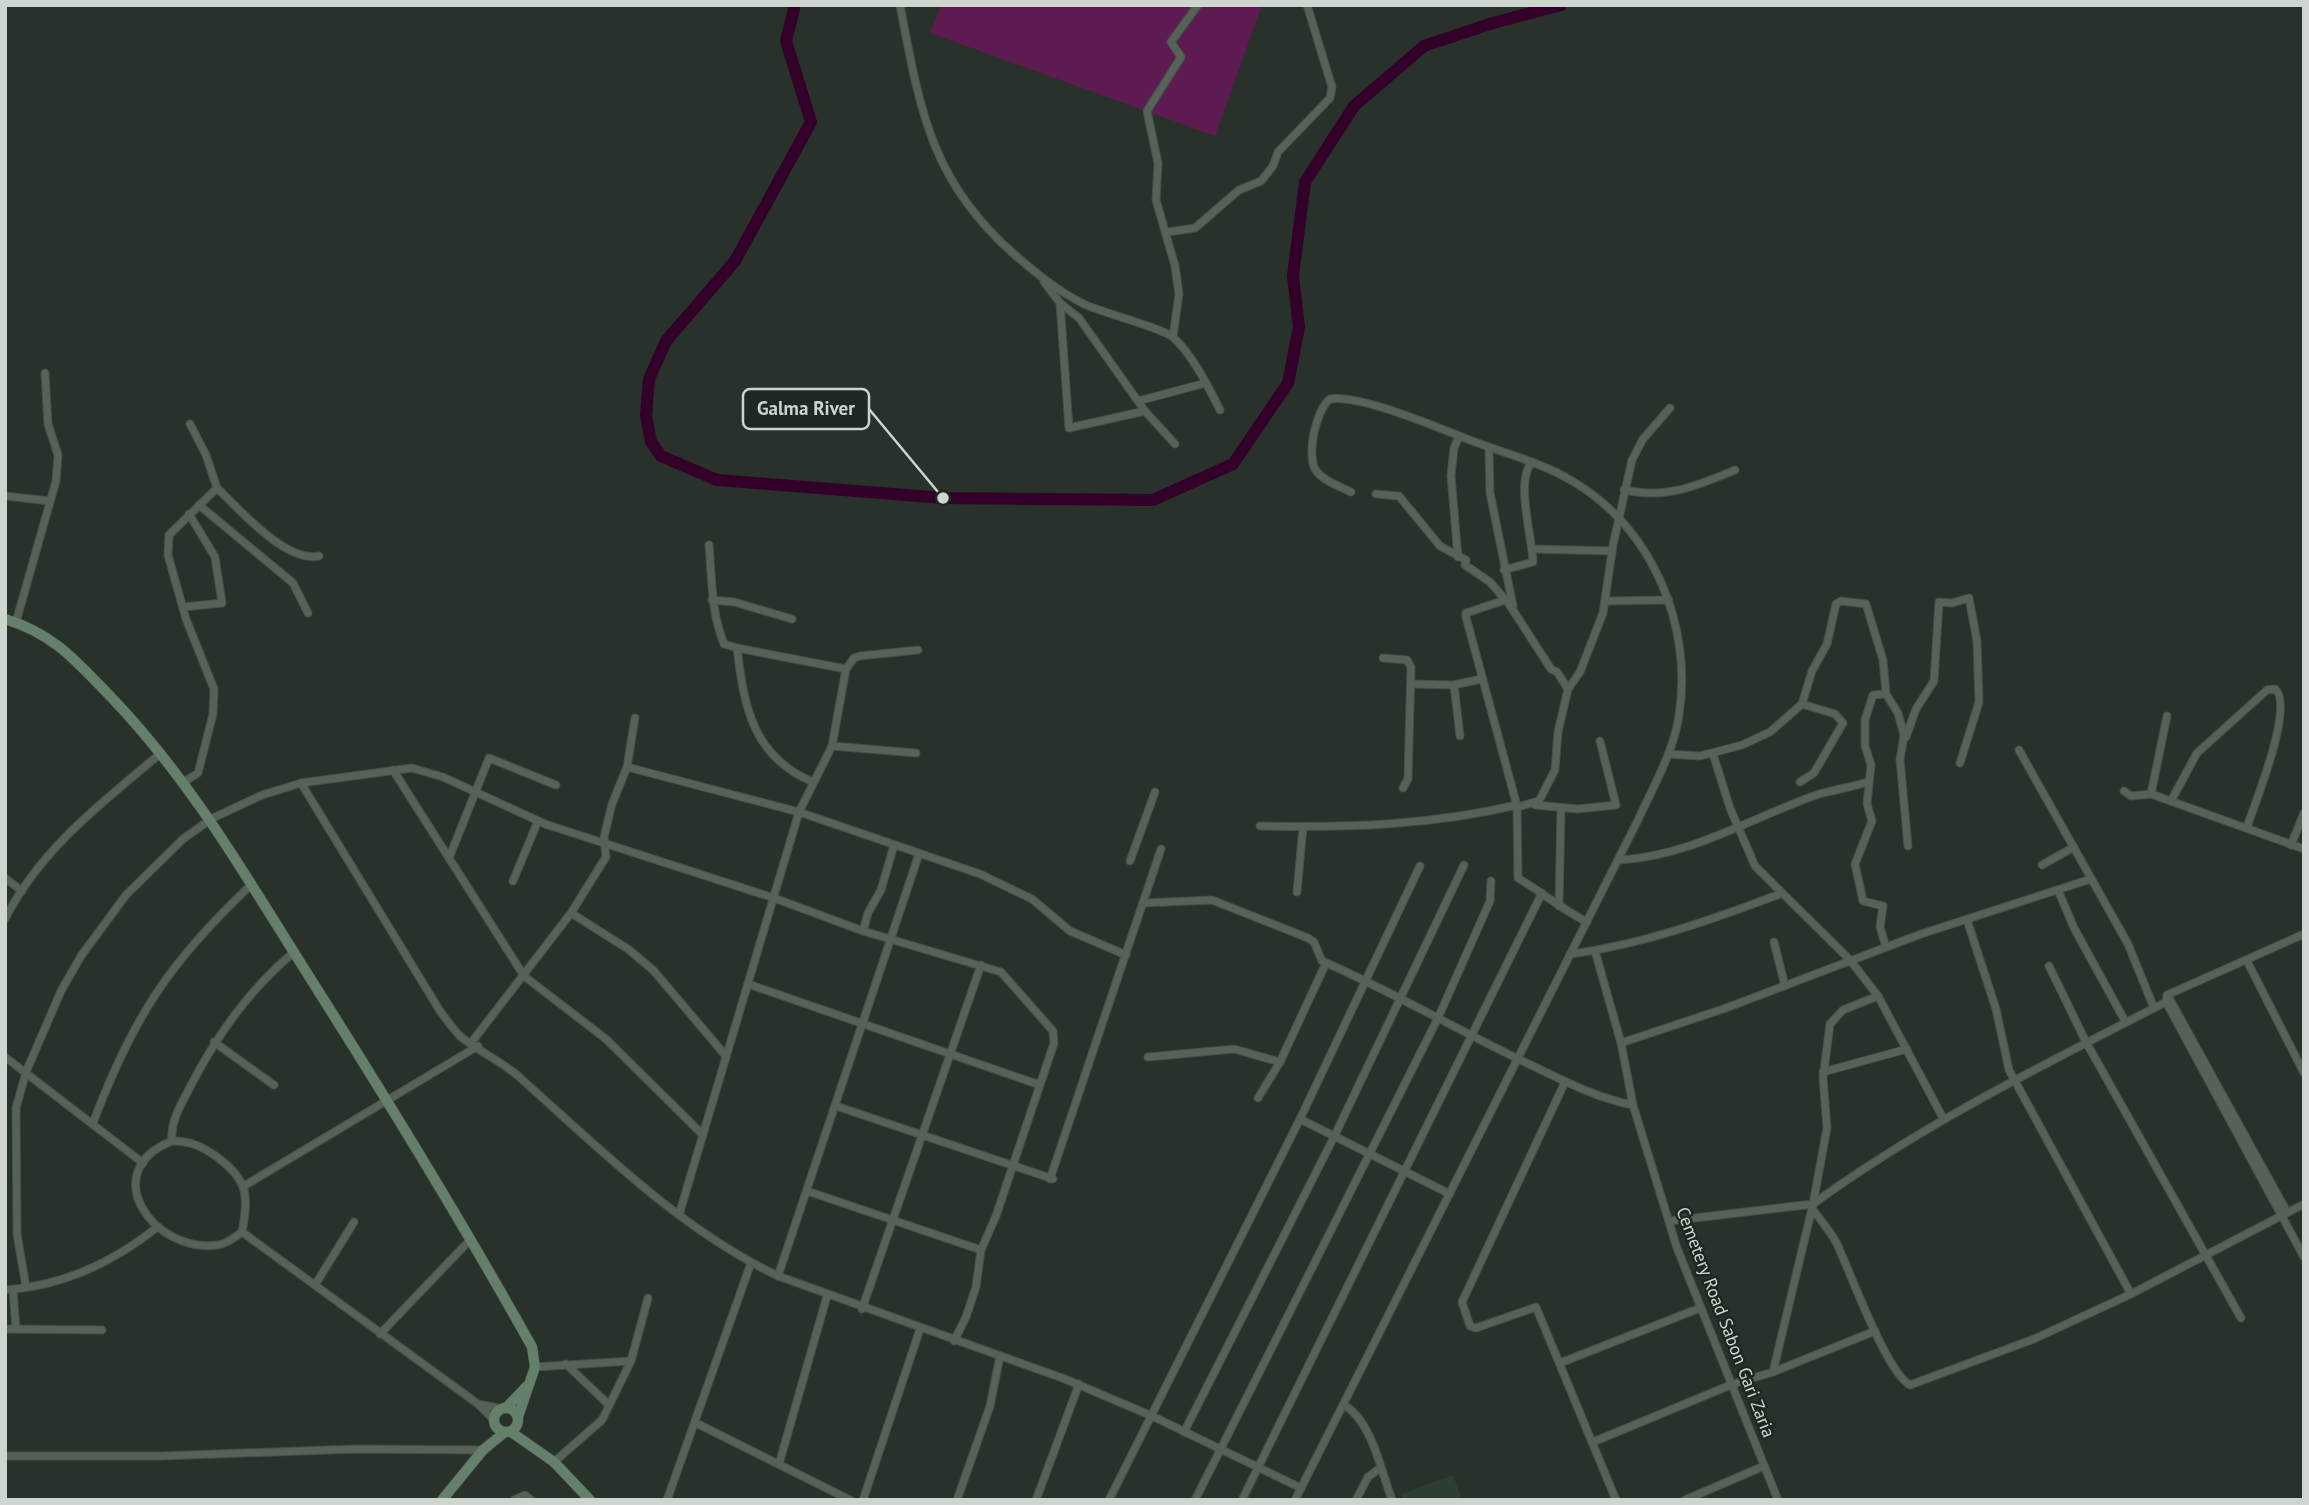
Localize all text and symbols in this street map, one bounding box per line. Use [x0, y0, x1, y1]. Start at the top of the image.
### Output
callout: Galma River [743, 389, 869, 429]
text: Galma River [757, 396, 855, 420]
street label: Cemetery Road Sabon Gari Zaria [1671, 1203, 1781, 1441]

